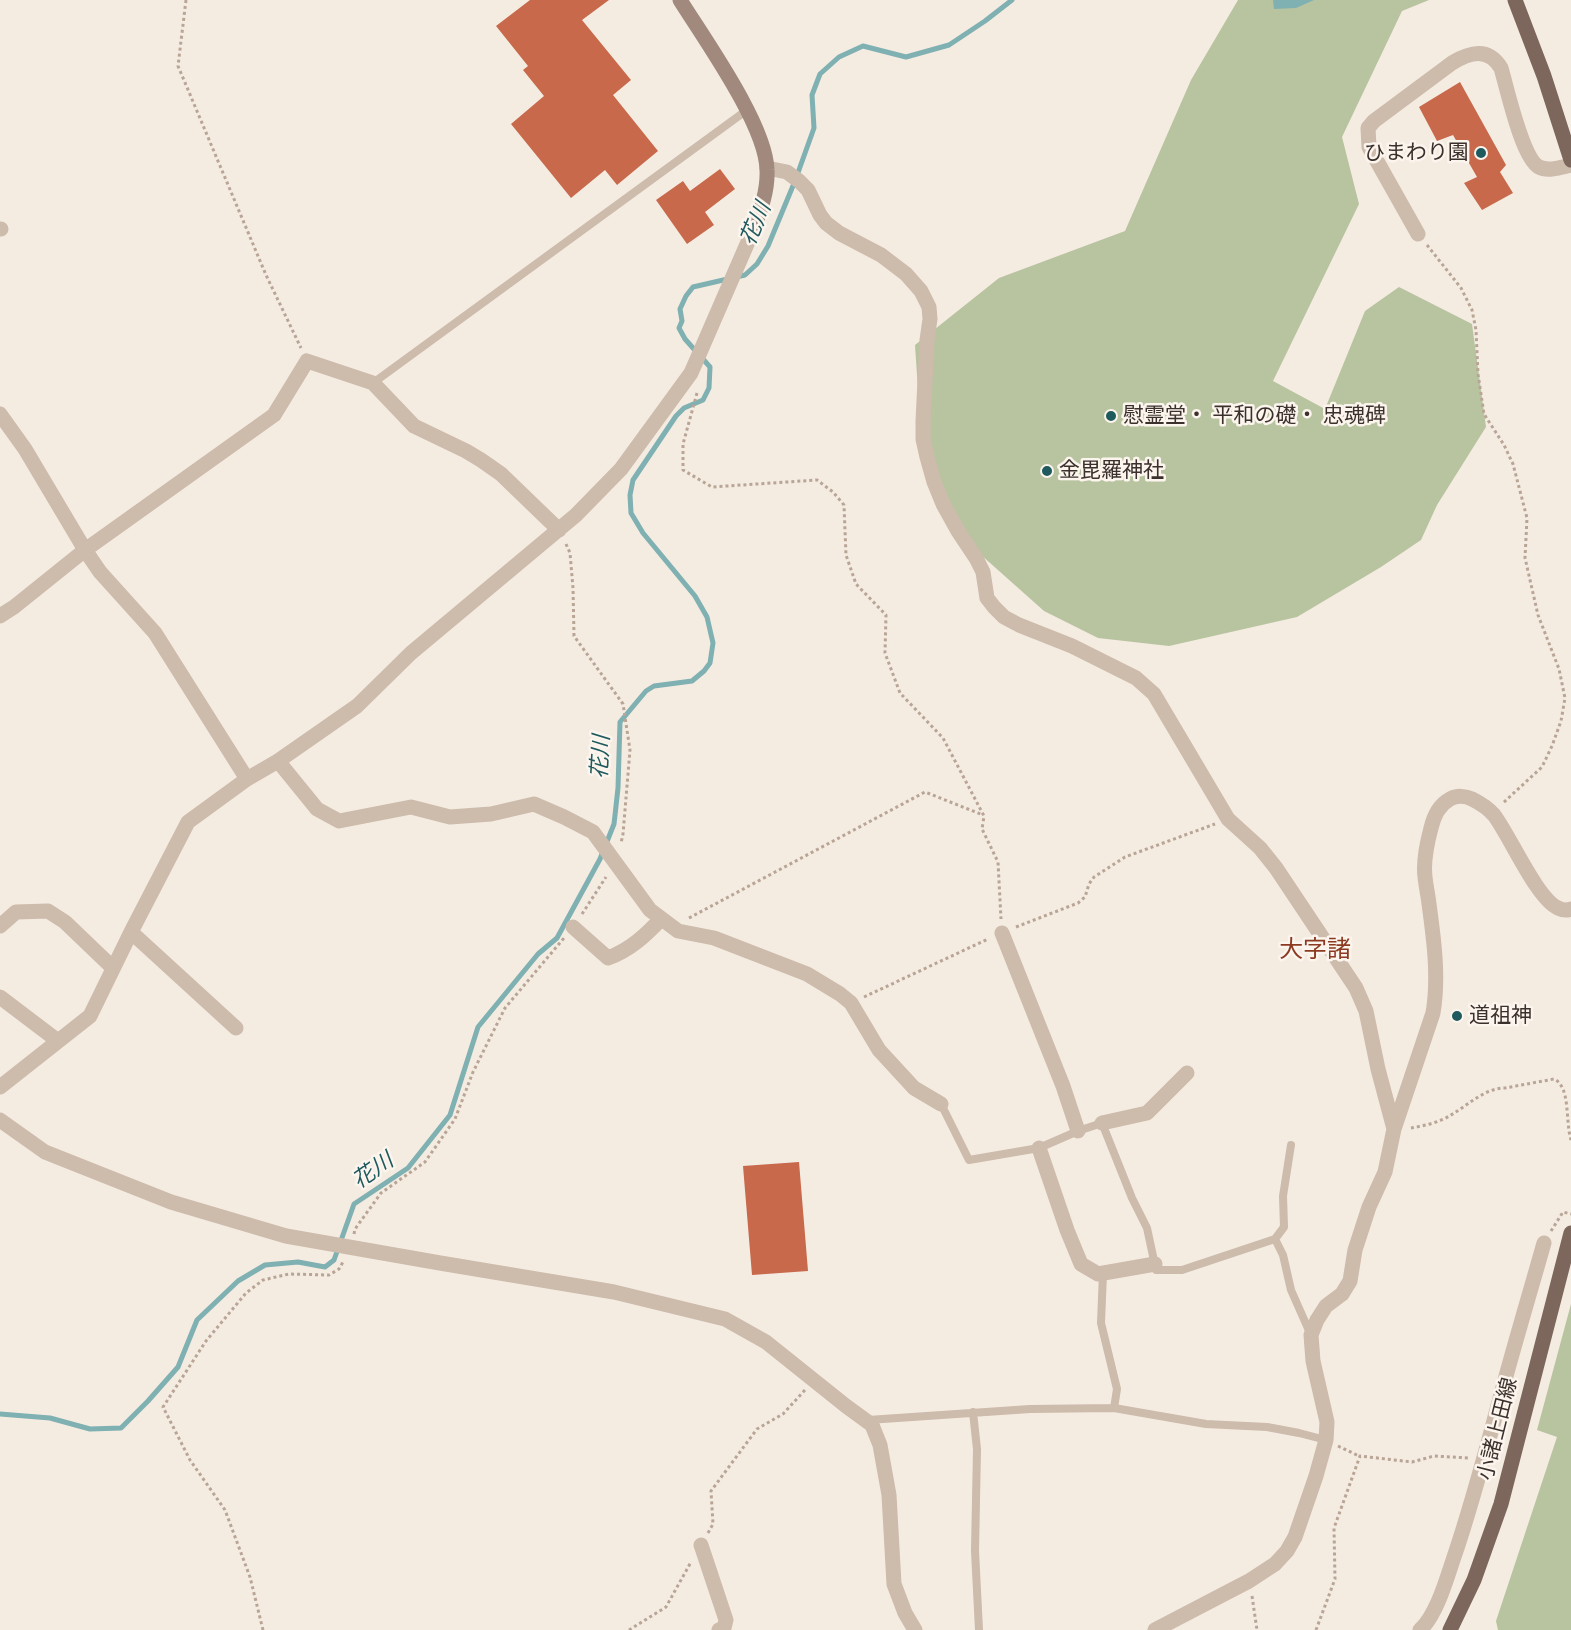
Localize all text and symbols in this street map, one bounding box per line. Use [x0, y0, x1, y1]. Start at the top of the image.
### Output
place label: ひまわり園 [1364, 140, 1469, 166]
marker: ひまわり園 [1474, 146, 1488, 160]
water label: 花川 [735, 199, 777, 249]
place label: 慰霊堂・ 平和の礎・ 忠魂碑 [1123, 403, 1386, 429]
marker: 慰霊堂・ 平和の礎・ 忠魂碑 [1104, 409, 1118, 423]
place label: 金毘羅神社 [1059, 458, 1164, 484]
marker: 金毘羅神社 [1040, 464, 1054, 478]
water label: 花川 [587, 734, 615, 780]
district label: 大字諸 [1279, 936, 1351, 964]
place label: 道祖神 [1469, 1003, 1532, 1029]
marker: 道祖神 [1450, 1009, 1464, 1023]
water label: 花川 [347, 1148, 399, 1194]
street label: 小諸上田線 [1473, 1375, 1523, 1483]

